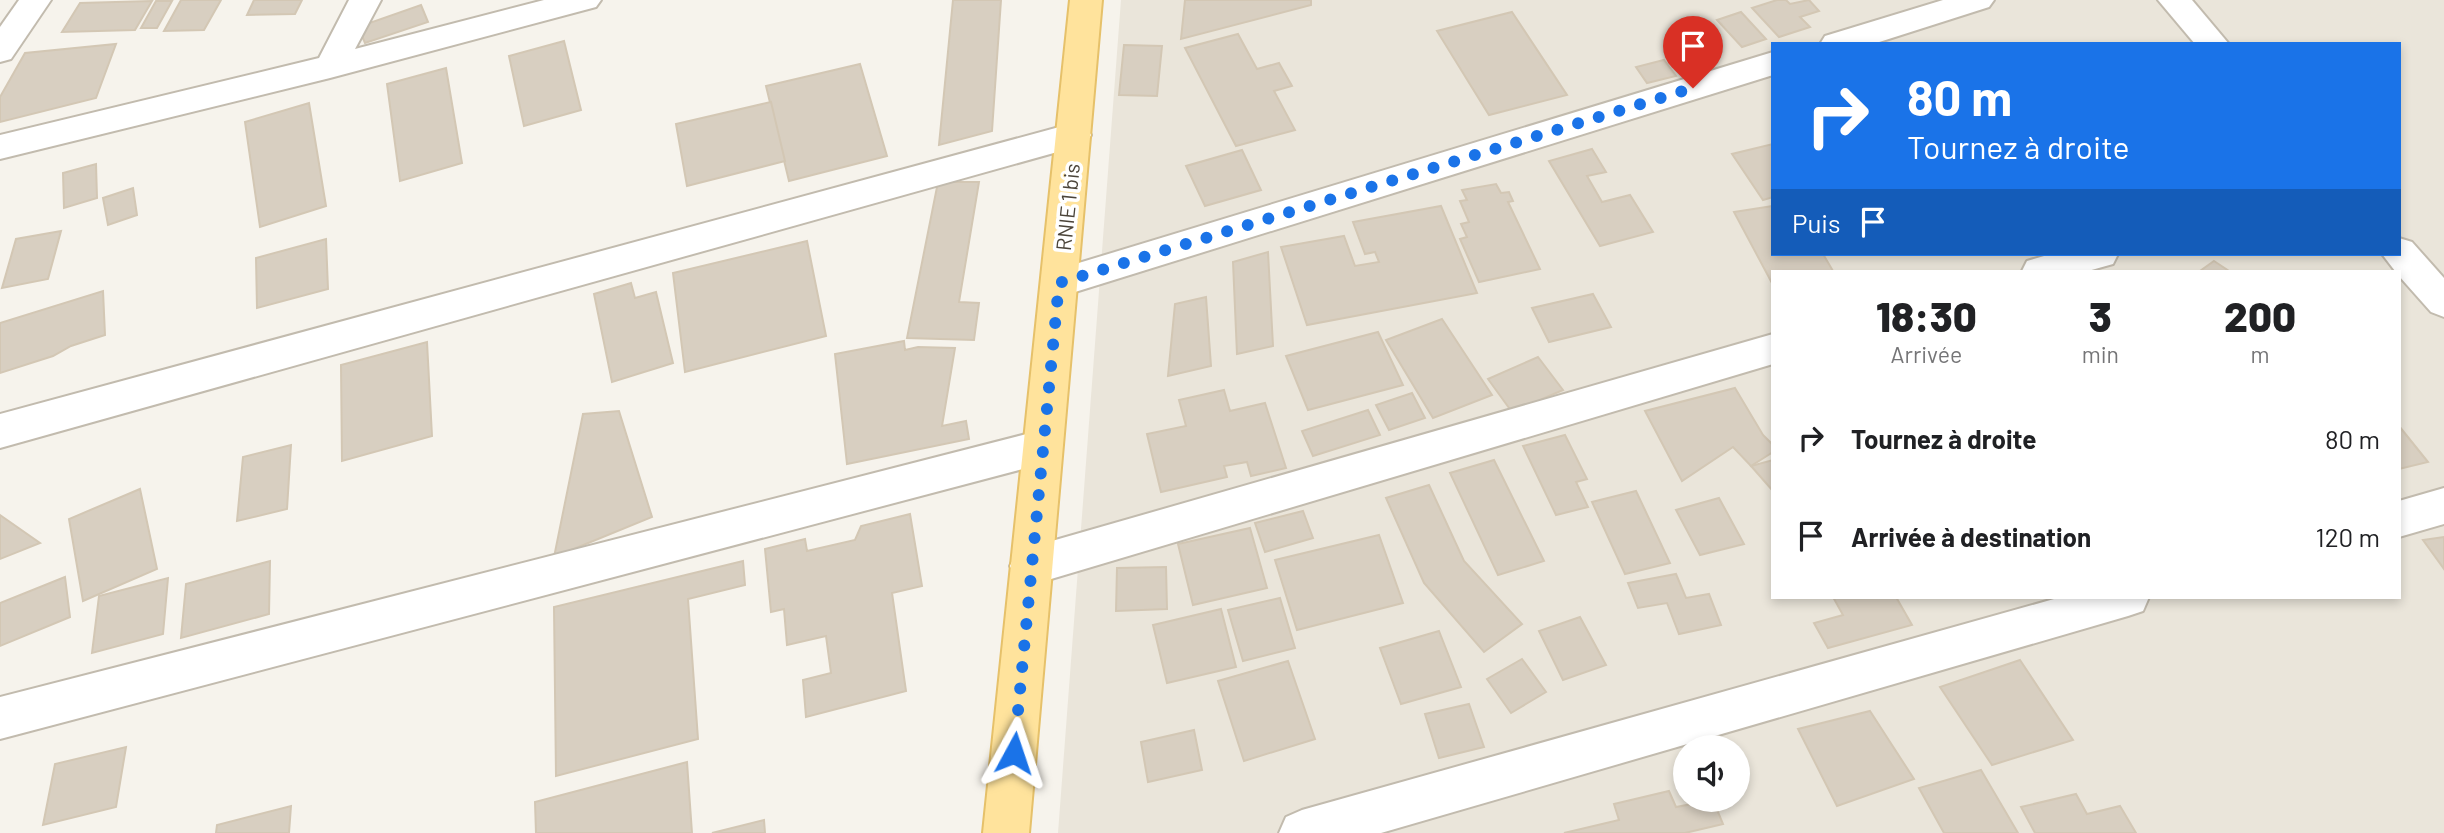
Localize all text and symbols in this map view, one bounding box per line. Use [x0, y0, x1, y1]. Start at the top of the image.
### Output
pin [1663, 16, 1723, 88]
icon: arrive [1674, 27, 1712, 65]
text: 80 m [1907, 67, 2012, 126]
icon: right [1792, 70, 1883, 161]
text: Tournez à droite [1907, 127, 2129, 165]
street label: RNIE 1 bis [1050, 162, 1084, 252]
icon: arrive [1854, 203, 1892, 241]
text: Puis [1792, 207, 1840, 238]
text: 18:30 [1876, 290, 1977, 340]
text: 3 [2089, 290, 2112, 340]
text: 200 [2224, 290, 2296, 340]
text: Arrivée [1891, 340, 1962, 368]
text: min [2082, 340, 2119, 368]
text: m [2250, 340, 2270, 368]
icon: right [1792, 419, 1830, 457]
text: Tournez à droite [1851, 423, 2036, 454]
text: 80 m [2325, 423, 2380, 454]
icon: arrive [1792, 517, 1830, 555]
text: Arrivée à destination [1851, 521, 2091, 552]
text: 120 m [2316, 521, 2380, 552]
position arrow [977, 716, 1051, 790]
map controls [1673, 735, 1750, 812]
button: sound [1673, 735, 1750, 812]

